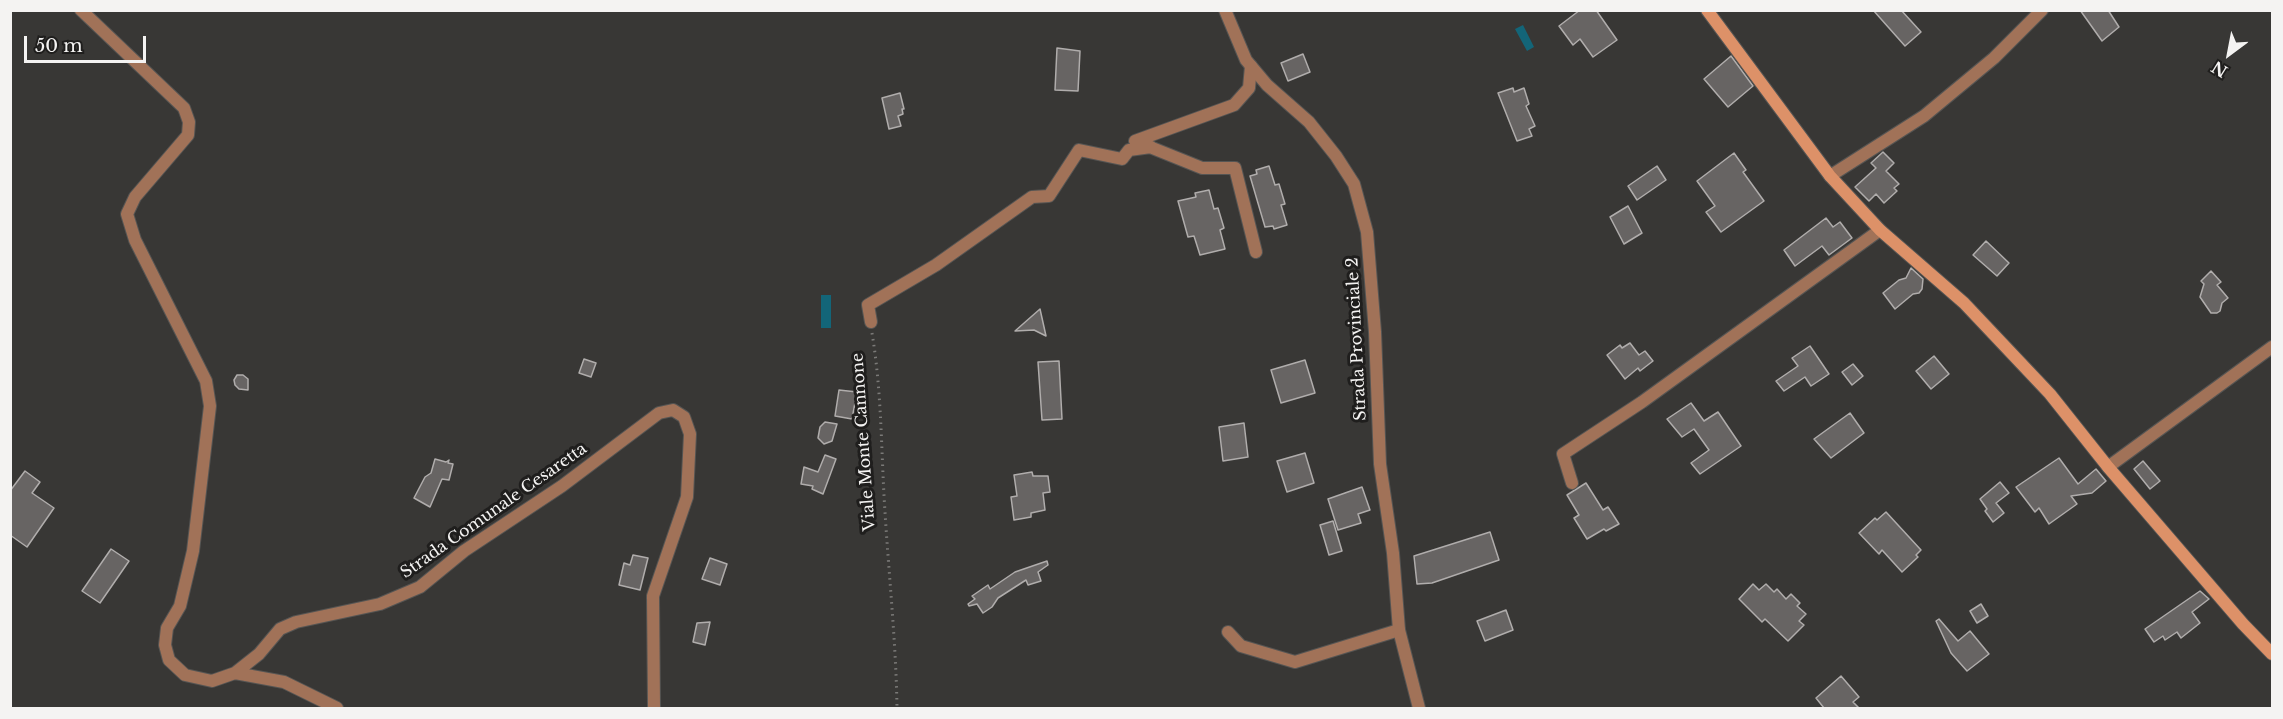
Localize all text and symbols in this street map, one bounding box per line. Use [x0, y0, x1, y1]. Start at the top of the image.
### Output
scale bar [27, 24, 148, 62]
north arrow [2199, 24, 2259, 84]
text: 50 m [35, 35, 83, 57]
text: N [2208, 57, 2231, 82]
street label: Strada Provinciale 2 [1343, 257, 1371, 421]
street label: Viale Monte Cannone [848, 352, 880, 532]
street label: Strada Comunale Cesaretta [397, 439, 591, 583]

